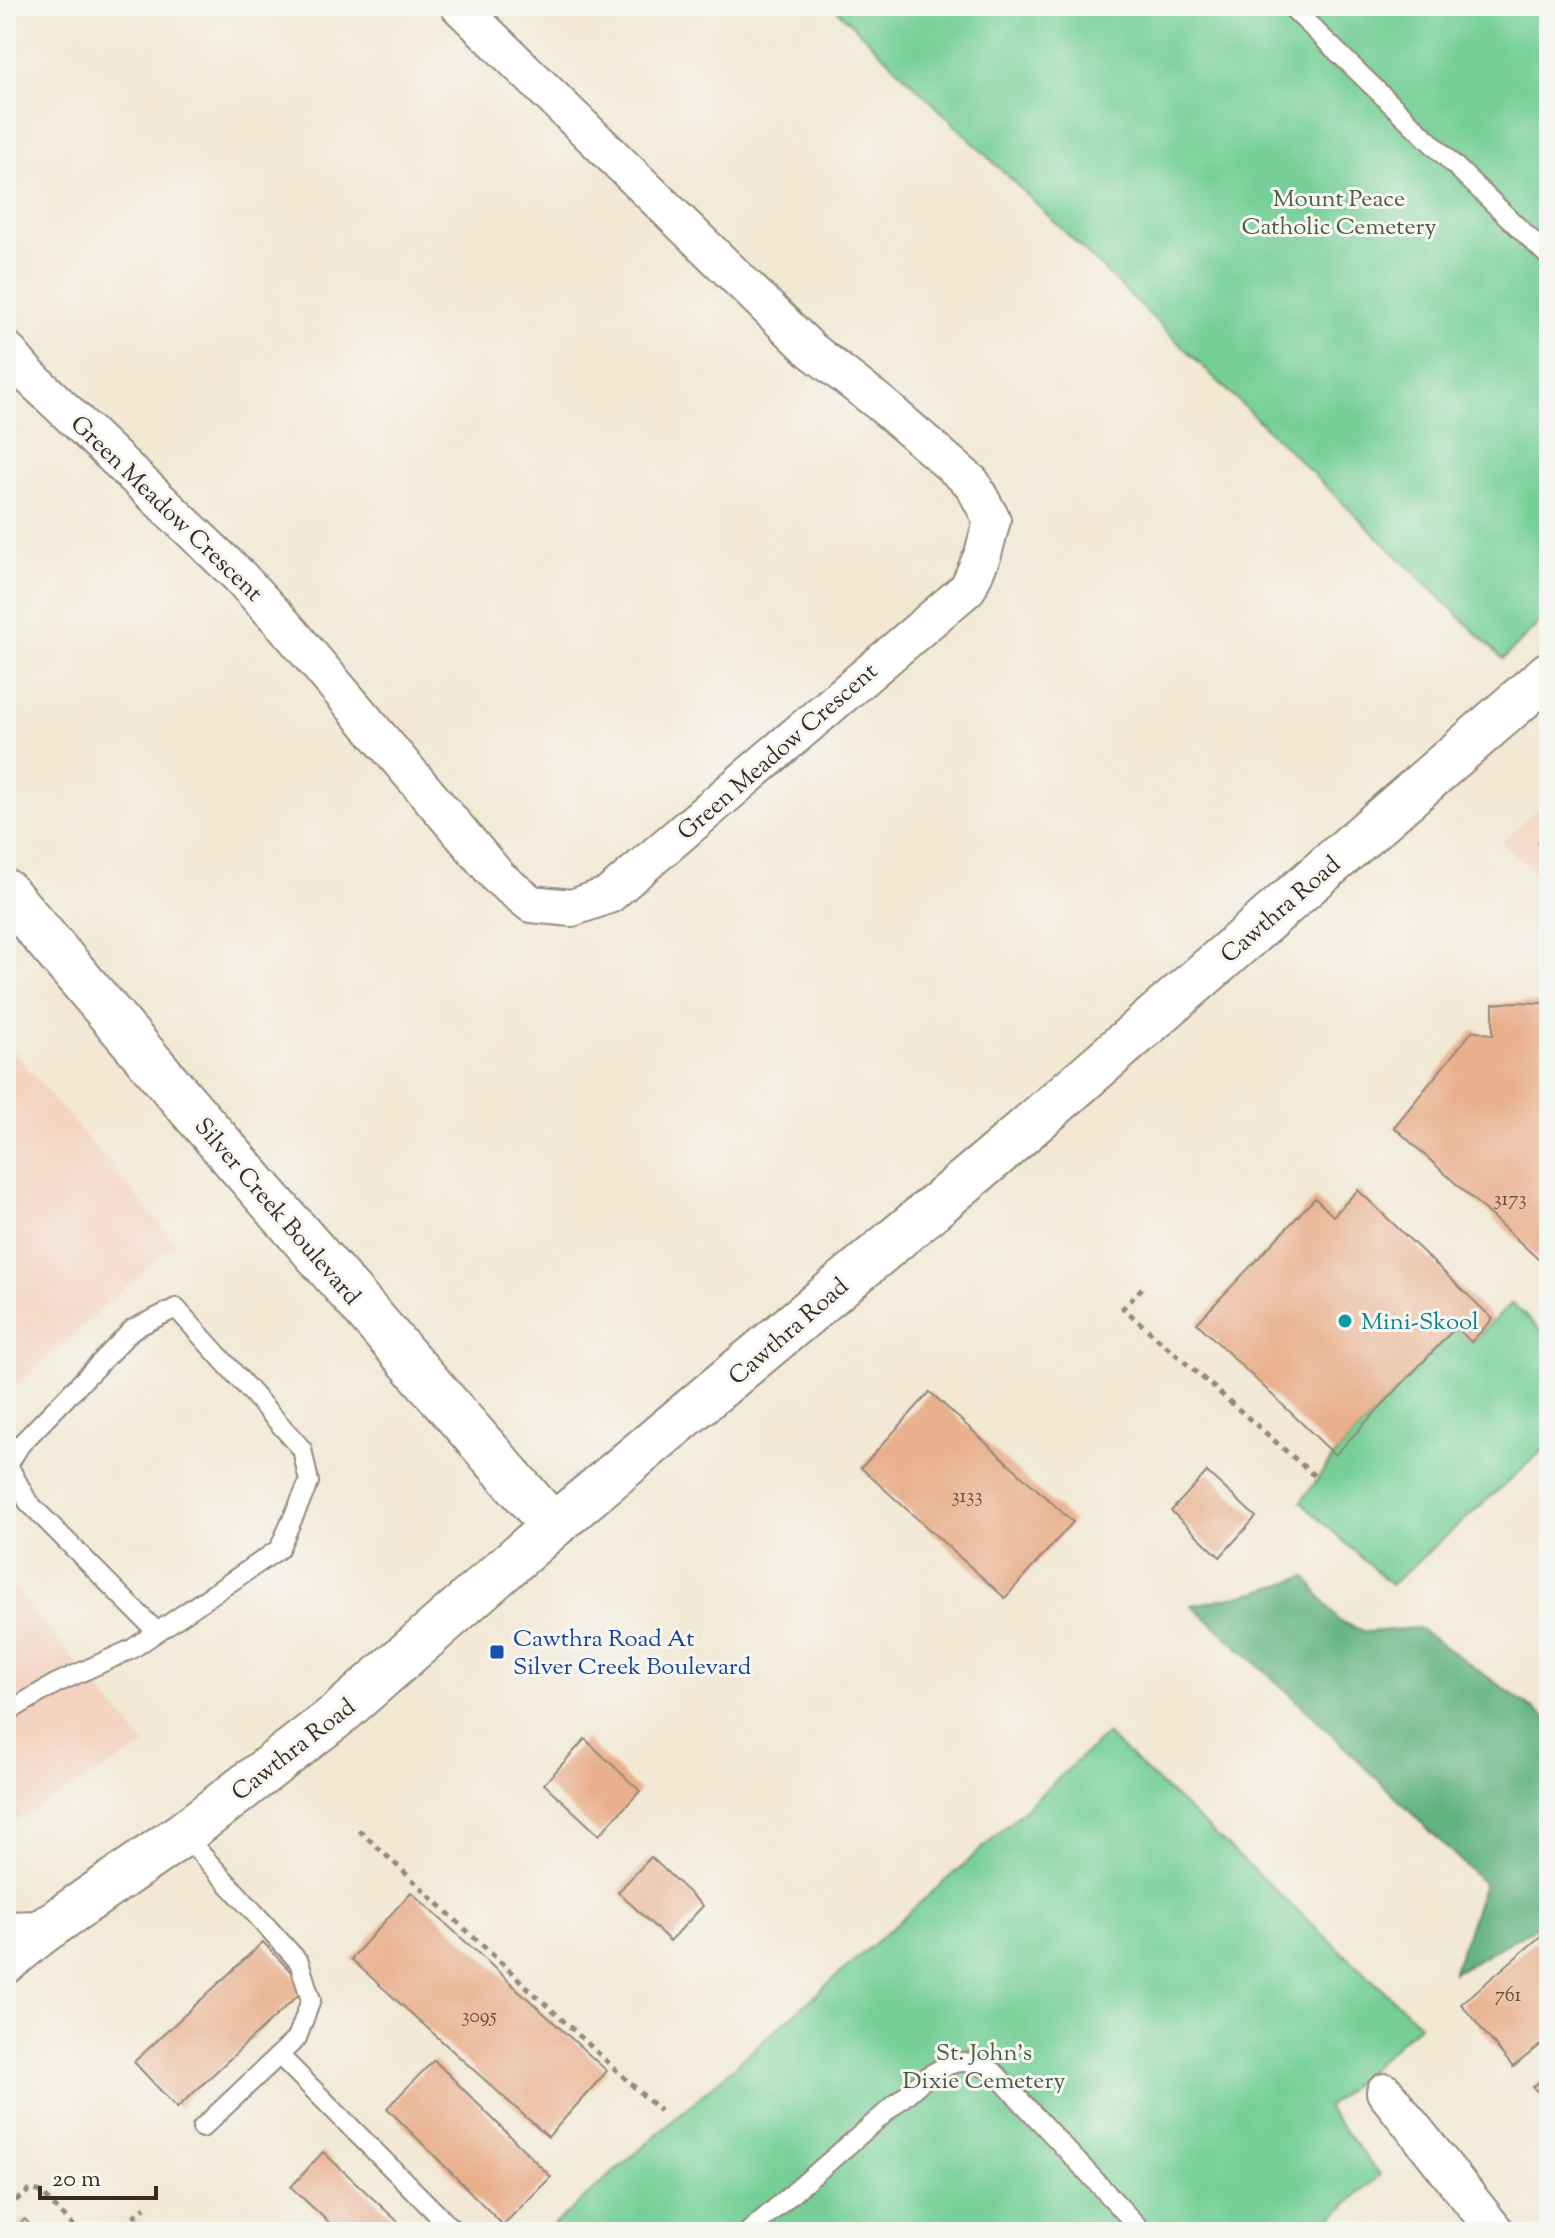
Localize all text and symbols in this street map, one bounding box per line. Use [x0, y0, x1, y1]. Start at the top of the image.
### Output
park label: Mount Peace Catholic Cemetery [1241, 183, 1437, 245]
street label: Green Meadow Crescent [62, 408, 269, 610]
street label: Green Meadow Crescent [671, 656, 886, 849]
street label: Cawthra Road [1214, 849, 1349, 972]
street label: Silver Creek Boulevard [185, 1111, 368, 1314]
house number: 3173 [1494, 1186, 1526, 1215]
street label: Cawthra Road [722, 1271, 857, 1394]
place label: Mini-Skool [1361, 1306, 1479, 1340]
marker: Mini-Skool [1336, 1312, 1354, 1330]
house number: 3133 [951, 1483, 983, 1512]
place label: Cawthra Road At Silver Creek Boulevard [513, 1623, 752, 1685]
marker: Cawthra Road At Silver Creek Boulevard [488, 1643, 506, 1661]
street label: Cawthra Road [225, 1691, 364, 1810]
house number: 761 [1495, 1982, 1521, 2011]
house number: 3095 [461, 2003, 497, 2032]
park label: St. John’s Dixie Cemetery [903, 2037, 1065, 2099]
scale bar [40, 2150, 156, 2200]
text: 20 m [52, 2163, 101, 2197]

